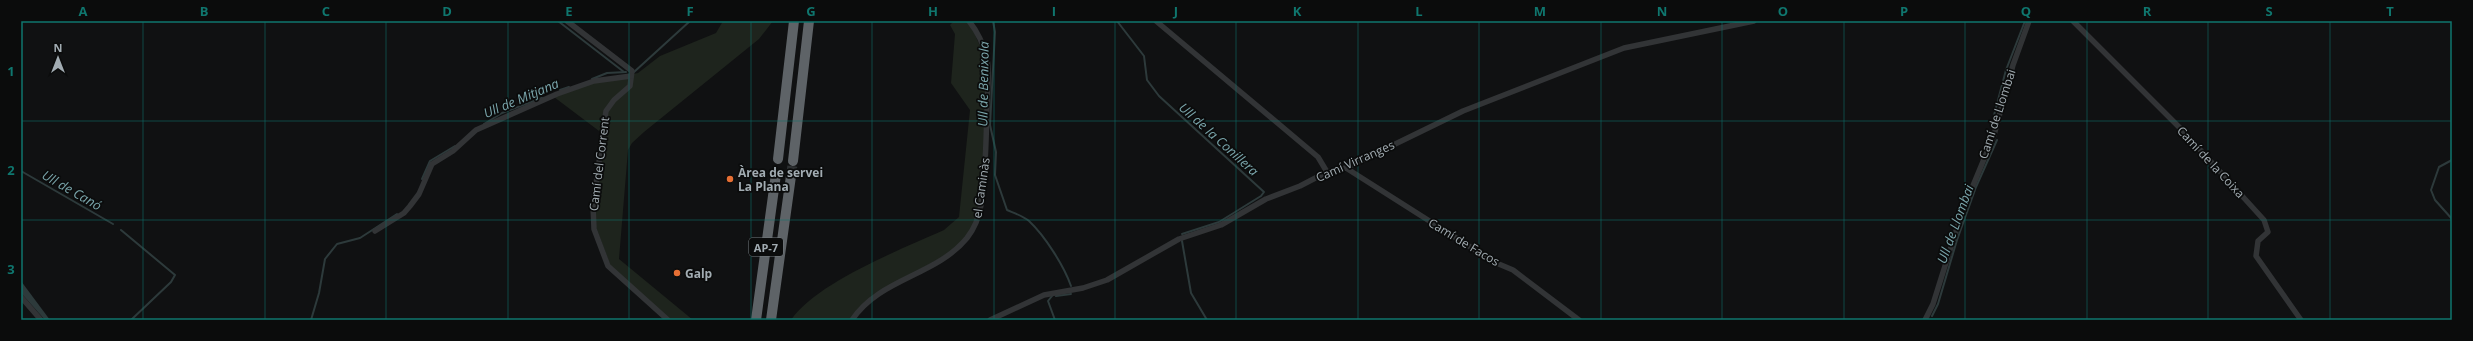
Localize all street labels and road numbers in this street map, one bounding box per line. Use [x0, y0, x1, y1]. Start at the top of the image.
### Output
street label: Camí de Llombai [1974, 67, 2020, 161]
street label: Camí del Corrent [585, 116, 613, 212]
street label: Camí de la Coixa [2173, 122, 2249, 202]
street label: Camí Virranges [1313, 136, 1397, 186]
street label: el Caminàs [968, 156, 994, 219]
street label: Camí de Facos [1425, 214, 1503, 270]
road number: AP-7 [749, 238, 783, 256]

